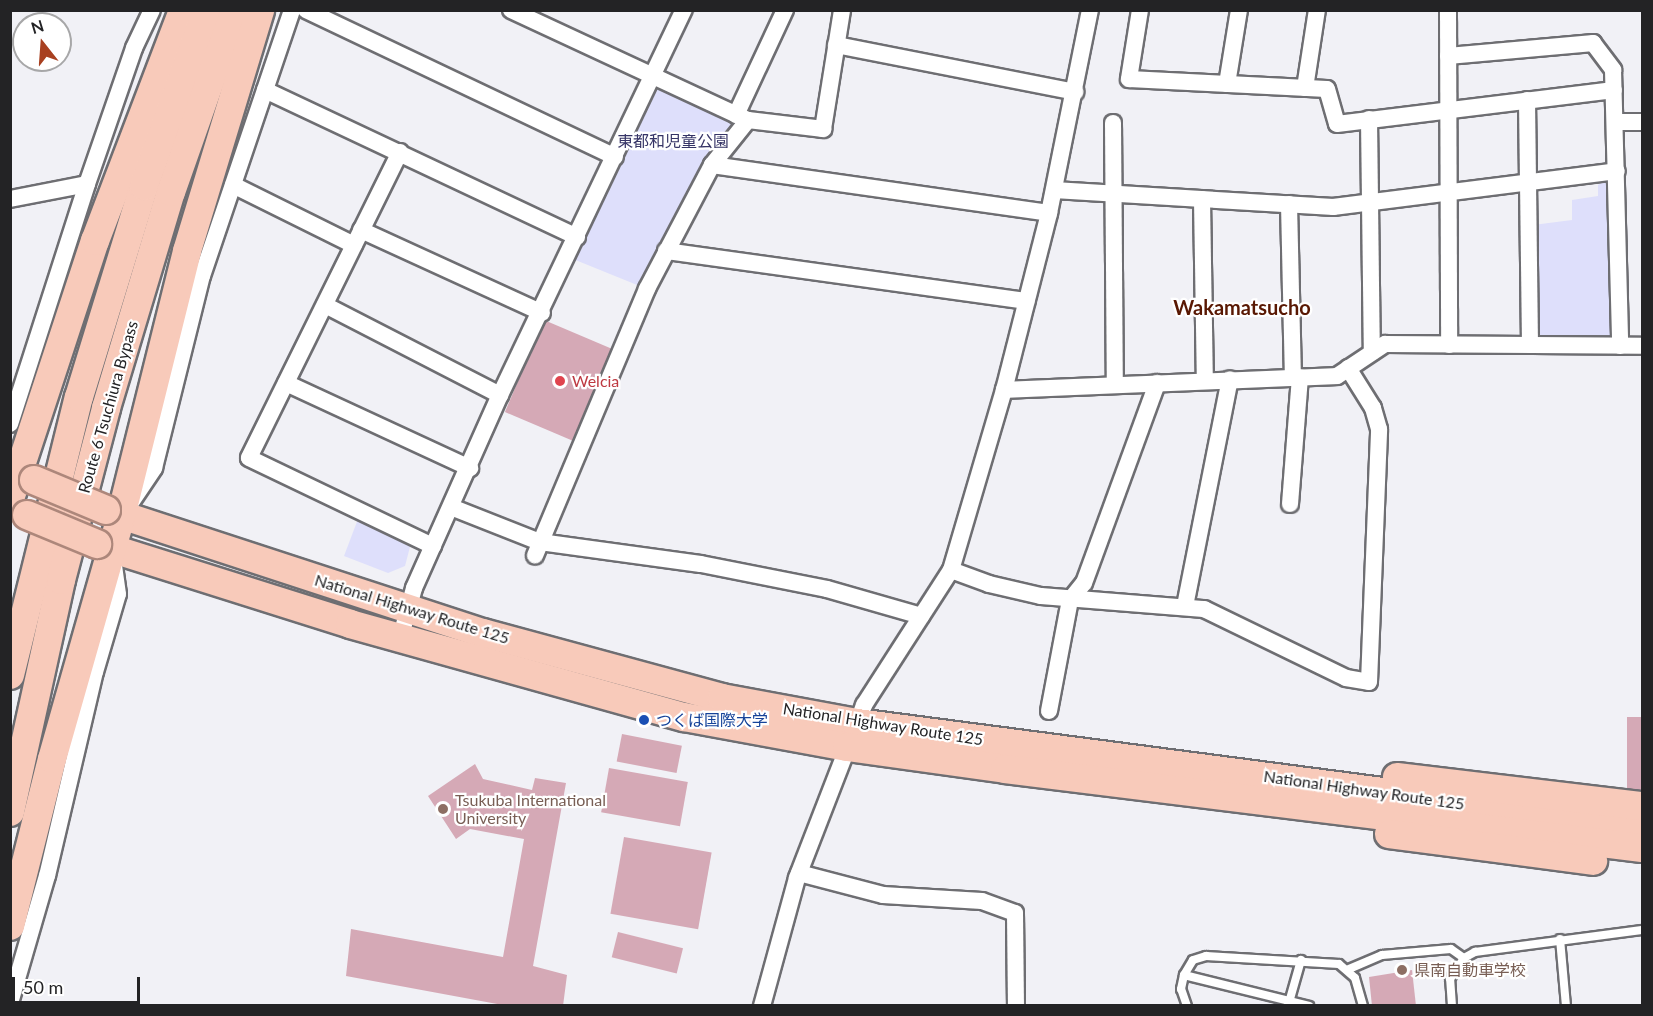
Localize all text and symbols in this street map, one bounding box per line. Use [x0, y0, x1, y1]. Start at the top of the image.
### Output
north arrow [12, 12, 72, 72]
text: N [28, 15, 46, 37]
park label: 東都和児童公園 [617, 131, 729, 151]
district label: Wakamatsucho [1173, 295, 1311, 319]
street label: Route 6 Tsuchiura Bypass [74, 318, 142, 496]
place label: Welcia [572, 371, 619, 391]
marker: Welcia [553, 374, 567, 388]
street label: National Highway Route 125 [312, 570, 512, 648]
street label: National Highway Route 125 [781, 699, 985, 749]
place label: つくば国際大学 [656, 710, 768, 730]
marker: つくば国際大学 [637, 713, 651, 727]
street label: National Highway Route 125 [1262, 766, 1466, 814]
place label: Tsukuba International University [455, 790, 606, 828]
marker: Tsukuba International University [436, 802, 450, 816]
place label: 県南自動車学校 [1414, 960, 1526, 980]
marker: 県南自動車学校 [1395, 963, 1409, 977]
scale bar [15, 965, 142, 1003]
text: 50 m [23, 976, 63, 998]

